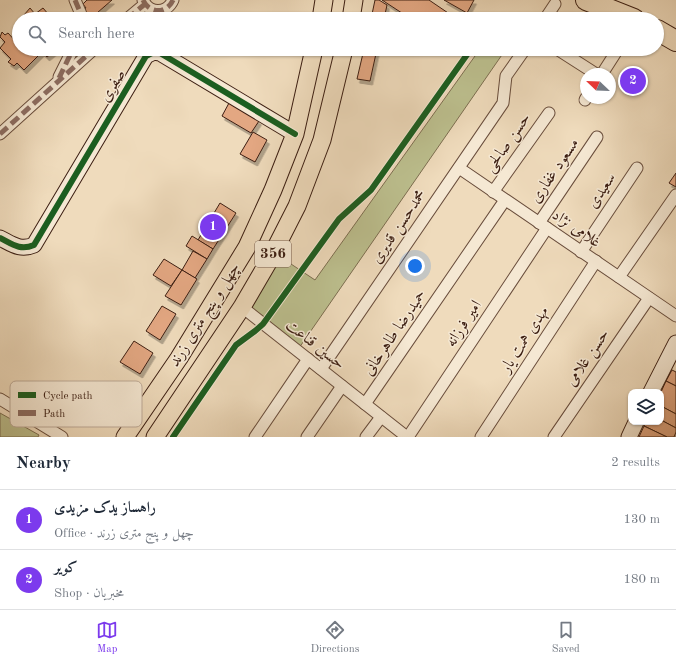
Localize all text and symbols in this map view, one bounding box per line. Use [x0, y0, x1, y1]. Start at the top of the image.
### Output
search box [12, 12, 664, 56]
icon: search [26, 23, 48, 45]
text: Search here [58, 27, 135, 42]
pin: 2 [620, 66, 646, 96]
street label: صفری [97, 67, 130, 106]
north arrow [580, 68, 616, 104]
street label: حسن صالحی [482, 110, 536, 177]
street label: مسعود غفاری [528, 136, 583, 207]
street label: سعيدی [585, 170, 619, 212]
street label: محمدحسن قدیری [369, 187, 431, 268]
street label: غلامی نژاد [549, 207, 603, 251]
pin: 1 [200, 212, 226, 242]
road number: 356 [255, 241, 291, 267]
your location [405, 256, 425, 276]
street label: چهل و پنج متری زرند [167, 260, 248, 373]
street label: حمیدرضا طاهرخانی [361, 287, 430, 379]
street label: امیر فرزانه [443, 298, 486, 351]
street label: مهدی همت یار [497, 304, 553, 378]
street label: حسین قناعت [282, 317, 348, 373]
street label: حسن غلامی [563, 327, 614, 391]
legend [10, 381, 142, 427]
map controls [628, 389, 664, 425]
button: layers [628, 389, 664, 425]
text: Cycle path [43, 391, 93, 402]
text: Path [43, 409, 65, 420]
text: Nearby [16, 455, 71, 472]
text: 2 results [611, 456, 660, 469]
text: راهساز یدک مزیدی [54, 501, 156, 516]
text: 1 [25, 513, 33, 526]
text: 130 m [623, 513, 660, 526]
text: Office · چهل و پنج متری زرند [54, 527, 194, 540]
text: کویر [54, 561, 78, 576]
text: 2 [25, 573, 33, 586]
text: 180 m [623, 573, 660, 586]
text: Shop · مخبریان [54, 587, 124, 600]
tab: Map [96, 619, 118, 657]
tab: Directions [311, 619, 359, 657]
tab: Saved [552, 619, 580, 657]

